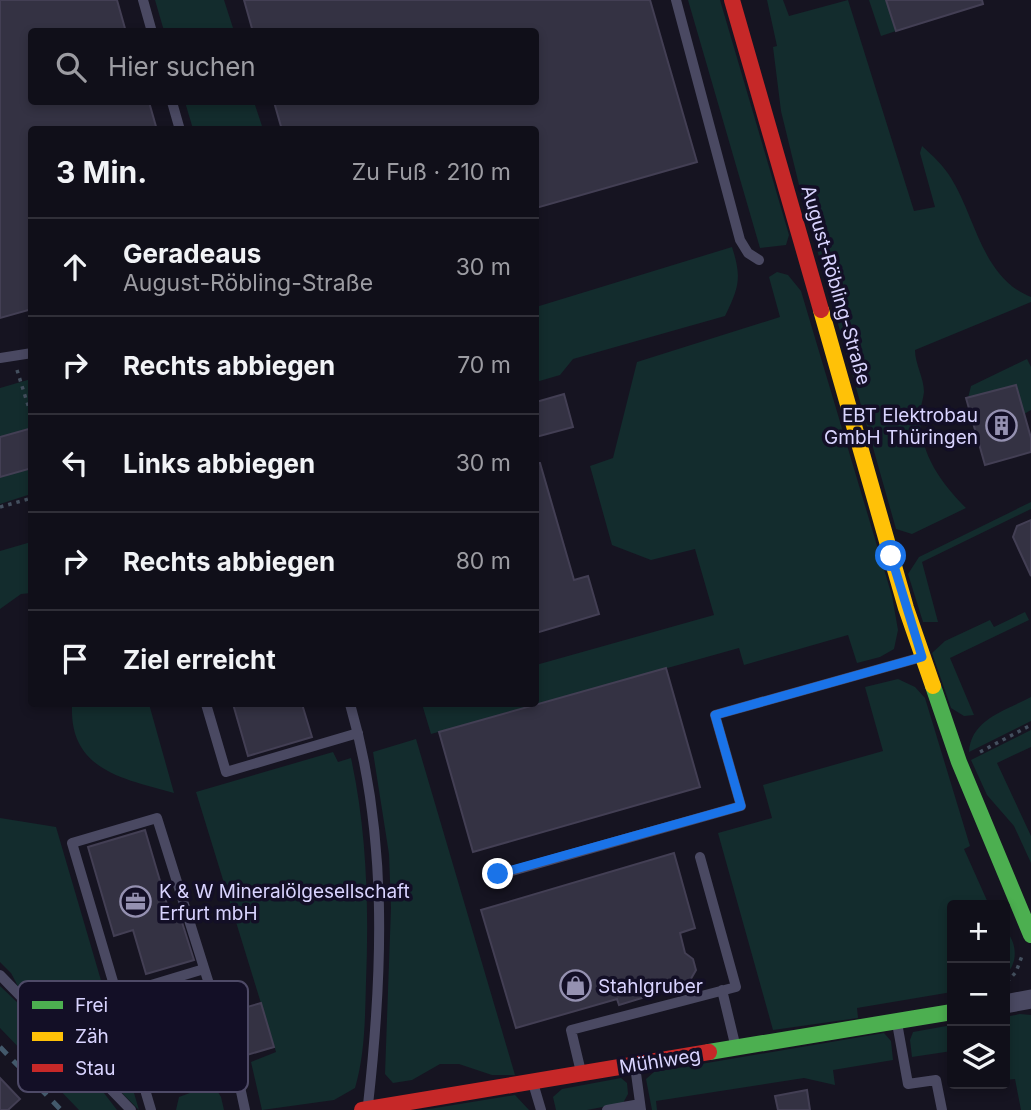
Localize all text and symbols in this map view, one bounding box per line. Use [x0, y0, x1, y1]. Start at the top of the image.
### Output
search box [28, 28, 539, 105]
icon: search [52, 48, 90, 86]
text: Hier suchen [108, 51, 256, 82]
text: 3 Min. [56, 154, 147, 190]
text: Zu Fuß · 210 m [352, 158, 511, 186]
street label: August-Röbling-Straße [796, 183, 876, 387]
text: Geradeaus [123, 238, 261, 269]
icon: ahead [56, 248, 94, 286]
text: 30 m [456, 253, 511, 281]
text: August-Röbling-Straße [123, 269, 373, 297]
icon: right [56, 346, 94, 384]
text: Rechts abbiegen [123, 350, 335, 381]
text: 70 m [457, 351, 511, 379]
place label: EBT Elektrobau GmbH Thüringen [824, 404, 978, 449]
building icon: EBT Elektrobau GmbH Thüringen [984, 409, 1018, 443]
icon: left [56, 444, 94, 482]
text: Links abbiegen [123, 448, 315, 479]
text: 30 m [456, 449, 511, 477]
route start [875, 540, 906, 571]
icon: right [56, 542, 94, 580]
text: Rechts abbiegen [123, 546, 335, 577]
text: 80 m [456, 547, 511, 575]
icon: arrive [56, 640, 94, 678]
text: Ziel erreicht [123, 644, 276, 675]
route end [482, 858, 513, 889]
place label: K & W Mineralölgesellschaft Erfurt mbH [159, 880, 410, 925]
office icon: K & W Mineralölgesellschaft Erfurt mbH [119, 885, 153, 919]
map controls [947, 900, 1010, 1089]
button: + [947, 900, 1010, 963]
button: − [947, 963, 1010, 1026]
shop icon: Stahlgruber [558, 969, 592, 1003]
place label: Stahlgruber [598, 975, 703, 998]
legend [18, 981, 248, 1092]
text: Frei [75, 994, 108, 1017]
text: Zäh [75, 1025, 109, 1048]
button: layers [947, 1026, 1010, 1089]
street label: Mühlweg [618, 1043, 702, 1079]
text: Stau [75, 1057, 115, 1080]

